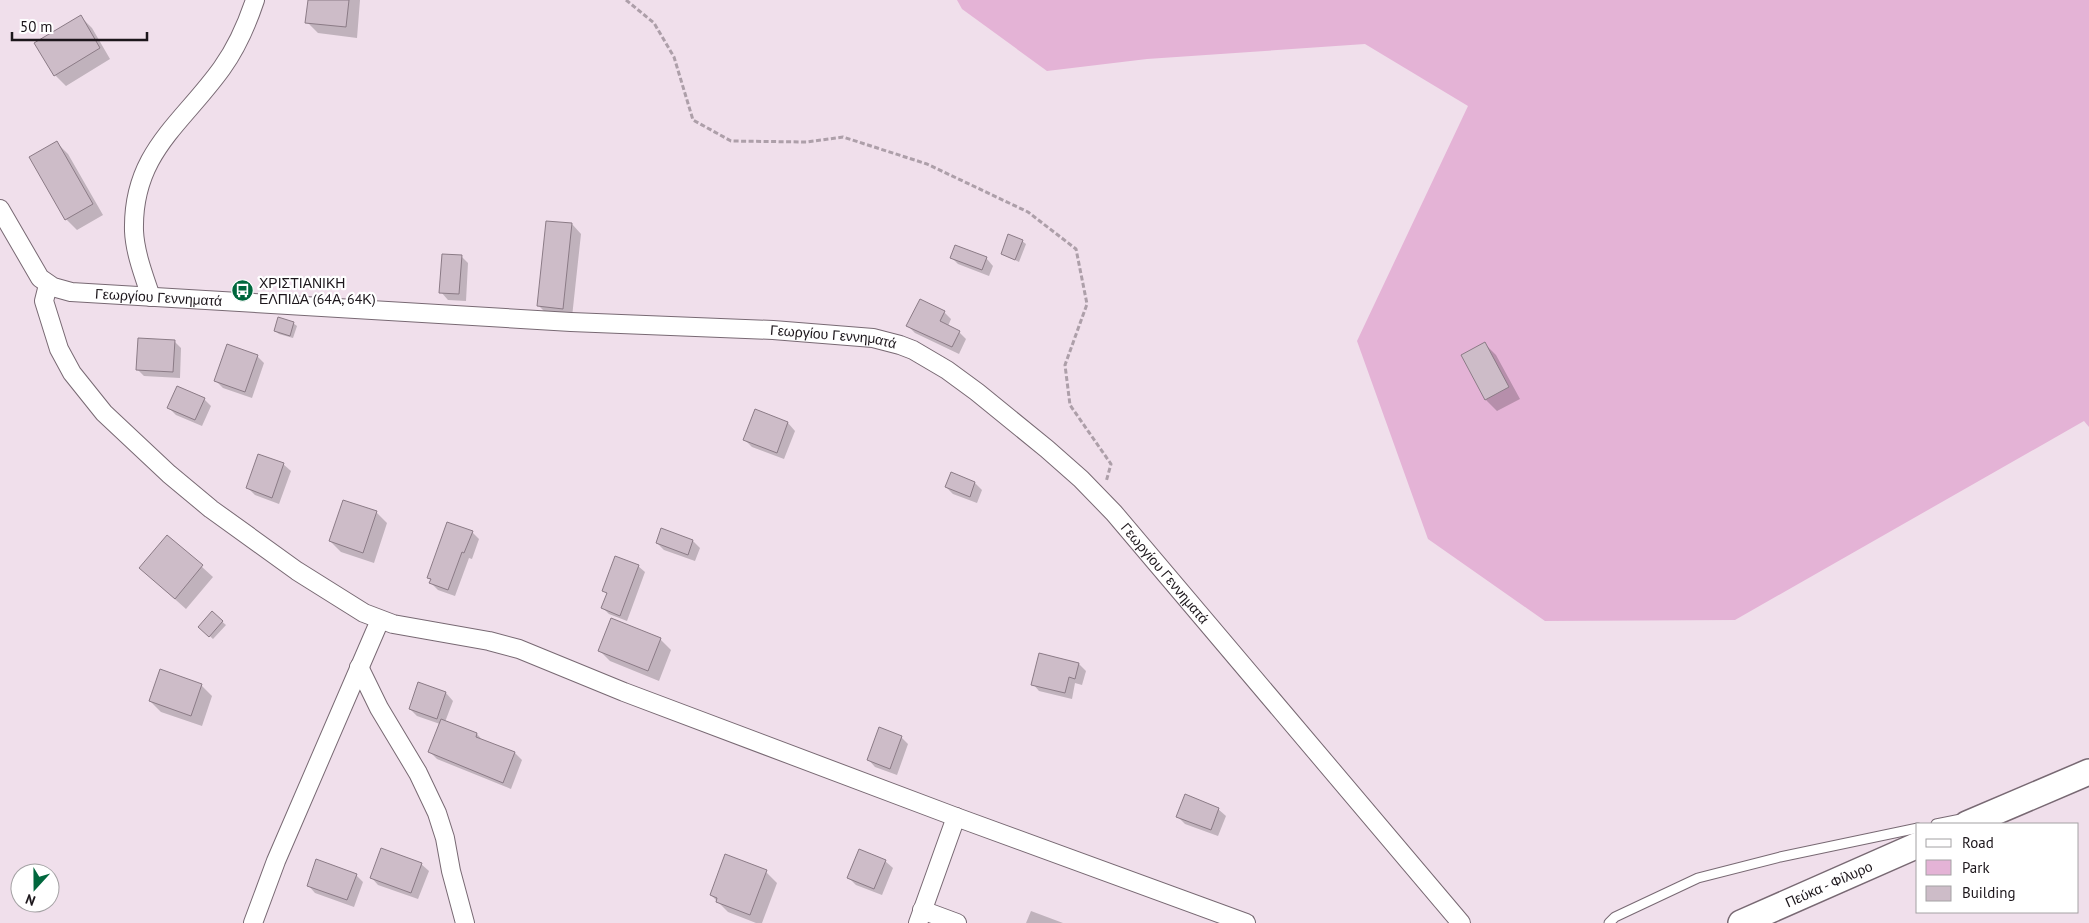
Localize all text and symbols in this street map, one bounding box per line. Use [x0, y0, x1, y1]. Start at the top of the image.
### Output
scale bar [12, 10, 148, 42]
text: 50 m [20, 17, 53, 36]
place label: ΧΡΙΣΤΙΑΝΙΚΗ ΕΛΠΙΔΑ (64Α, 64Κ) [259, 274, 376, 308]
bus stop icon: ΧΡΙΣΤΙΑΝΙΚΗ ΕΛΠΙΔΑ (64Α, 64Κ) [231, 279, 255, 303]
street label: Γεωργίου Γεννηματά [95, 284, 223, 310]
street label: Γεωργίου Γεννηματά [769, 321, 898, 353]
street label: Γεωργίου Γεννηματά [1117, 519, 1213, 628]
legend [1916, 823, 2079, 913]
text: Road [1962, 833, 1994, 852]
street label: Πεύκα - Φίλυρο [1782, 857, 1876, 911]
text: Park [1962, 858, 1990, 877]
north arrow [10, 863, 60, 913]
text: Building [1962, 883, 2016, 902]
text: N [23, 890, 38, 910]

